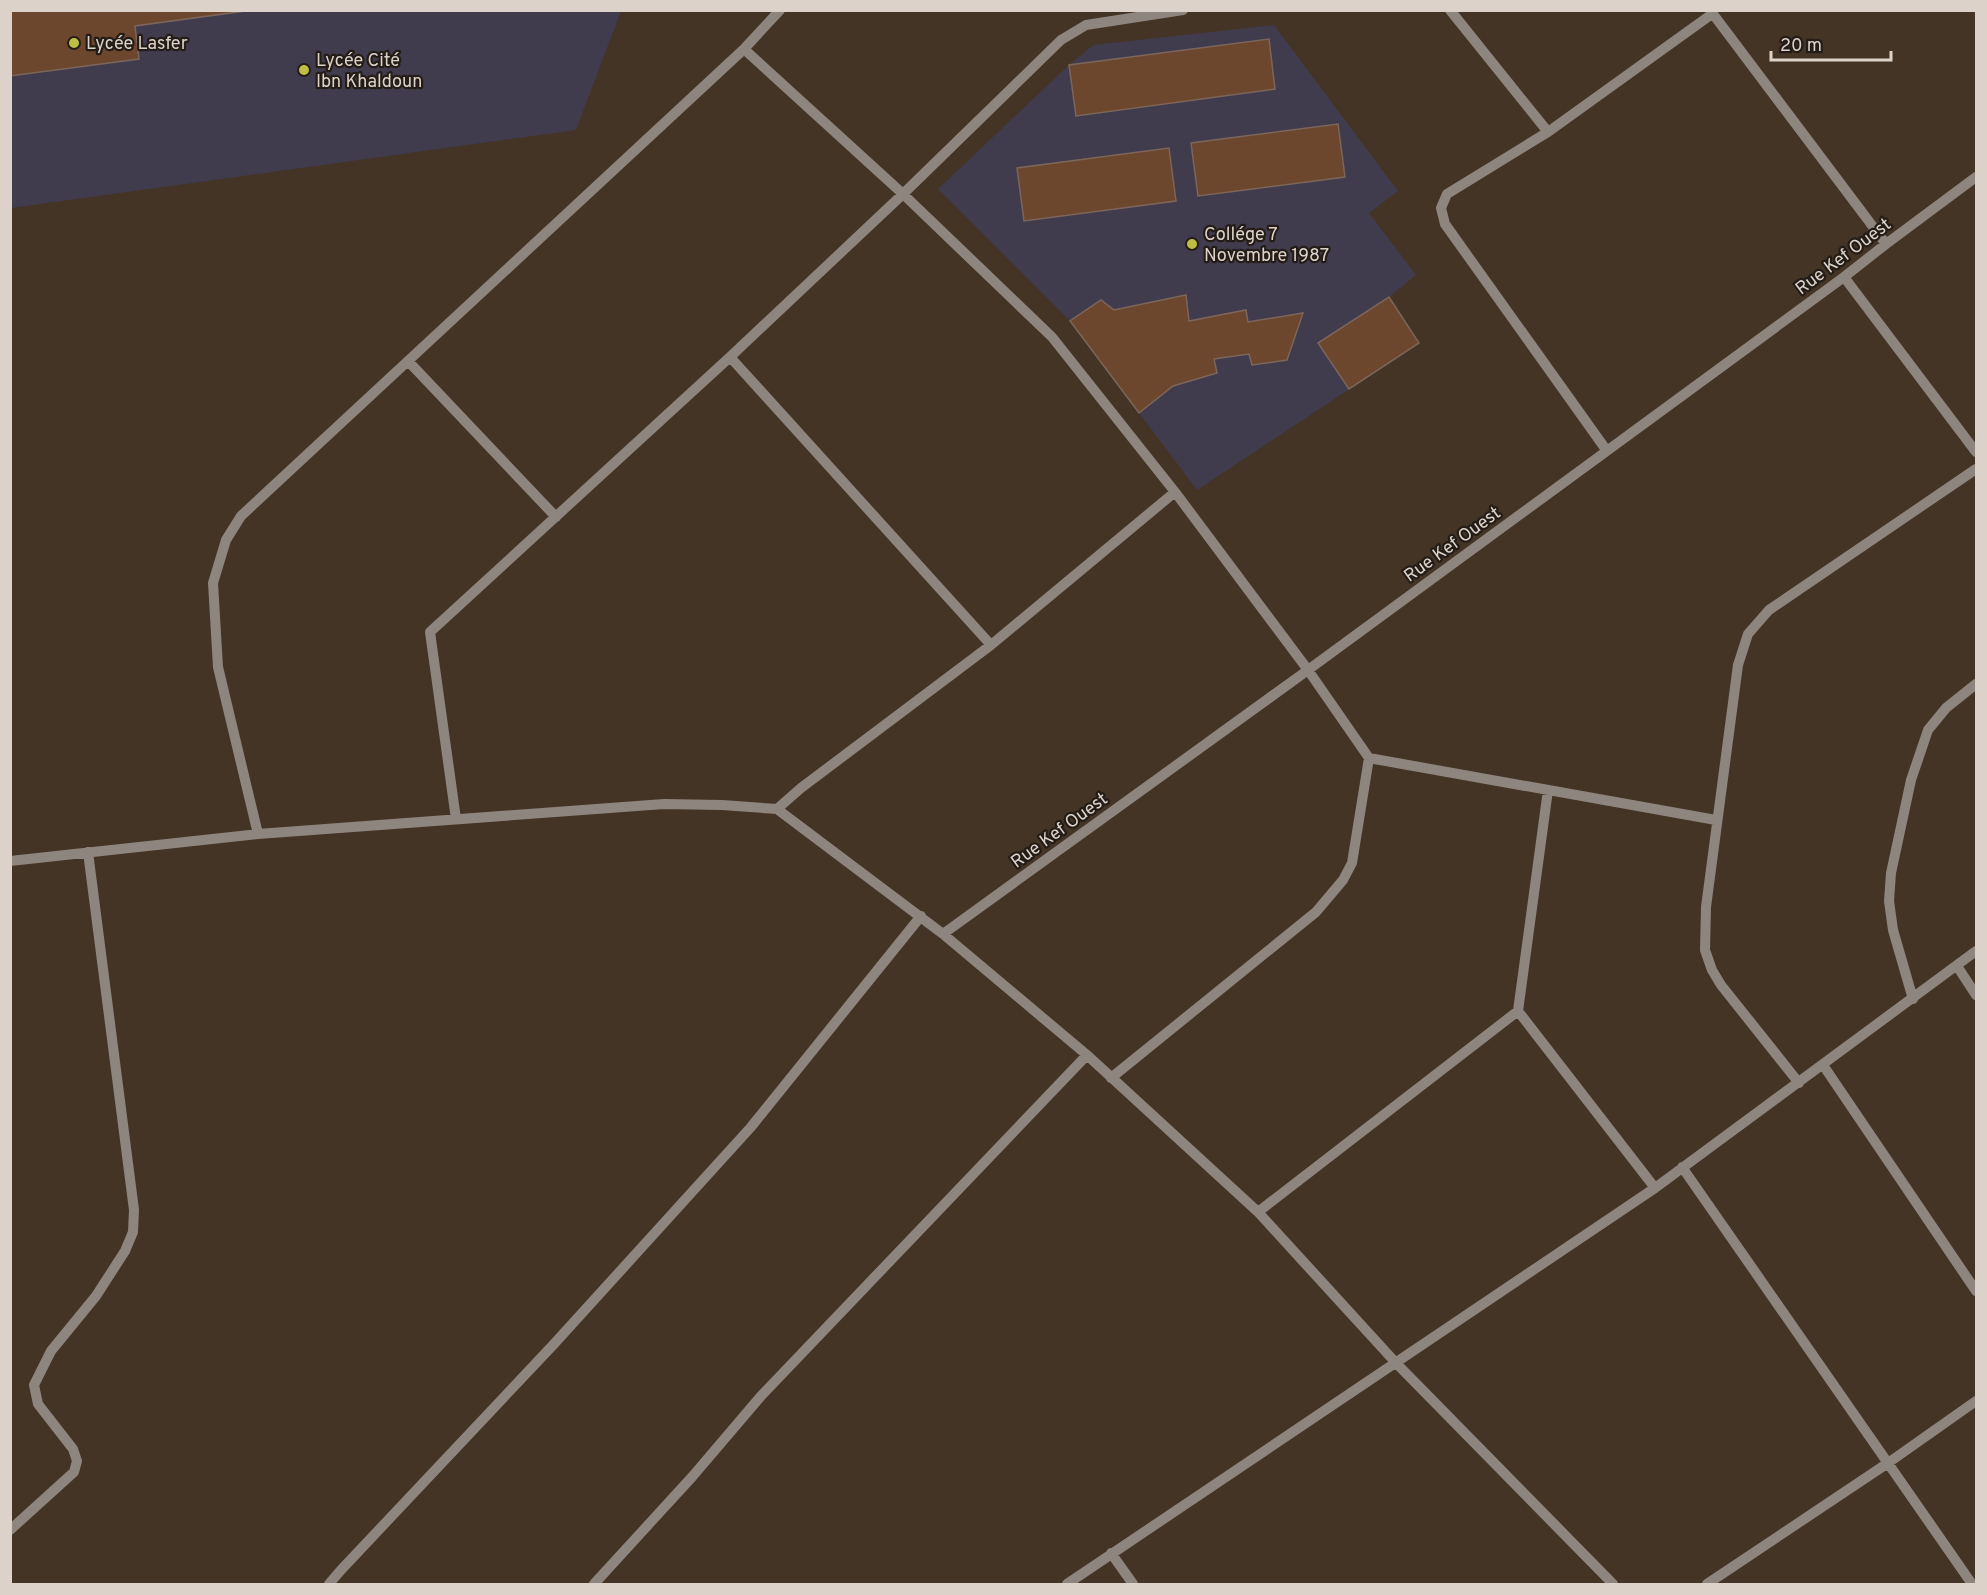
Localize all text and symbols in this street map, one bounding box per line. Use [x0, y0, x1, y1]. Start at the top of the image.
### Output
scale bar [1771, 24, 1891, 62]
place label: Lycée Lasfer [86, 33, 188, 56]
text: 20 m [1780, 35, 1822, 58]
marker: Lycée Lasfer [67, 36, 81, 50]
place label: Lycée Cité Ibn Khaldoun [316, 50, 422, 94]
marker: Lycée Cité Ibn Khaldoun [297, 63, 311, 77]
street label: Rue Kef Ouest [1791, 214, 1897, 301]
place label: Collége 7 Novembre 1987 [1204, 224, 1329, 268]
marker: Collége 7 Novembre 1987 [1185, 237, 1199, 251]
street label: Rue Kef Ouest [1400, 502, 1506, 588]
street label: Rue Kef Ouest [1007, 788, 1113, 874]

